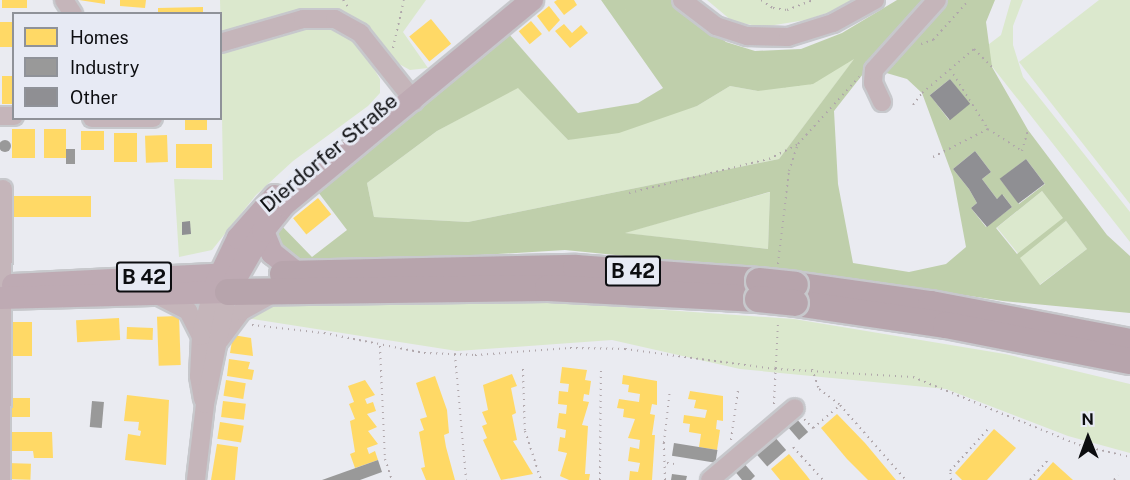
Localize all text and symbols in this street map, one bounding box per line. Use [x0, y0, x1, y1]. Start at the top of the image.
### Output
legend [12, 12, 222, 120]
text: Homes [70, 27, 129, 48]
text: Industry [70, 57, 139, 78]
text: Other [70, 87, 118, 108]
street label: Dierdorfer Straße [255, 88, 403, 218]
road number: B 42 [604, 254, 662, 288]
road number: B 42 [116, 260, 172, 294]
north arrow [1058, 408, 1118, 468]
text: N [1081, 410, 1094, 429]

